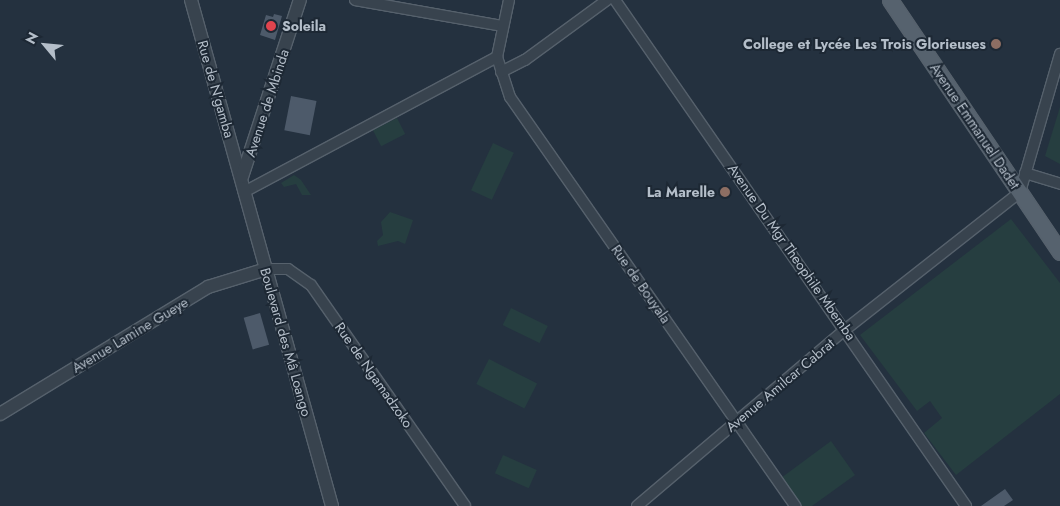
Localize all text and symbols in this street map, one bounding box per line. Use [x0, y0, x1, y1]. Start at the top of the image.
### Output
place label: Soleila [282, 18, 326, 34]
marker: Soleila [264, 19, 278, 33]
north arrow [20, 20, 70, 70]
text: N [20, 28, 43, 48]
place label: College et Lycée Les Trois Glorieuses [743, 36, 986, 52]
street label: Rue de N'gamba [194, 38, 238, 140]
marker: College et Lycée Les Trois Glorieuses [990, 38, 1002, 50]
street label: Avenue de Mbinda [242, 47, 292, 159]
street label: Avenue Emmanuel Dadet [927, 60, 1023, 192]
street label: Avenue Du Mgr Theophile Mbemba [724, 160, 860, 344]
place label: La Marelle [647, 184, 715, 200]
marker: La Marelle [719, 186, 731, 198]
street label: Rue de Bouyala [608, 242, 674, 326]
street label: Boulevard des Mâ Loango [257, 266, 315, 418]
street label: Avenue Lamine Gueye [69, 294, 191, 376]
street label: Rue de Ngamadzoko [331, 319, 417, 431]
street label: Avenue Amilcar Cabrat [722, 335, 838, 435]

